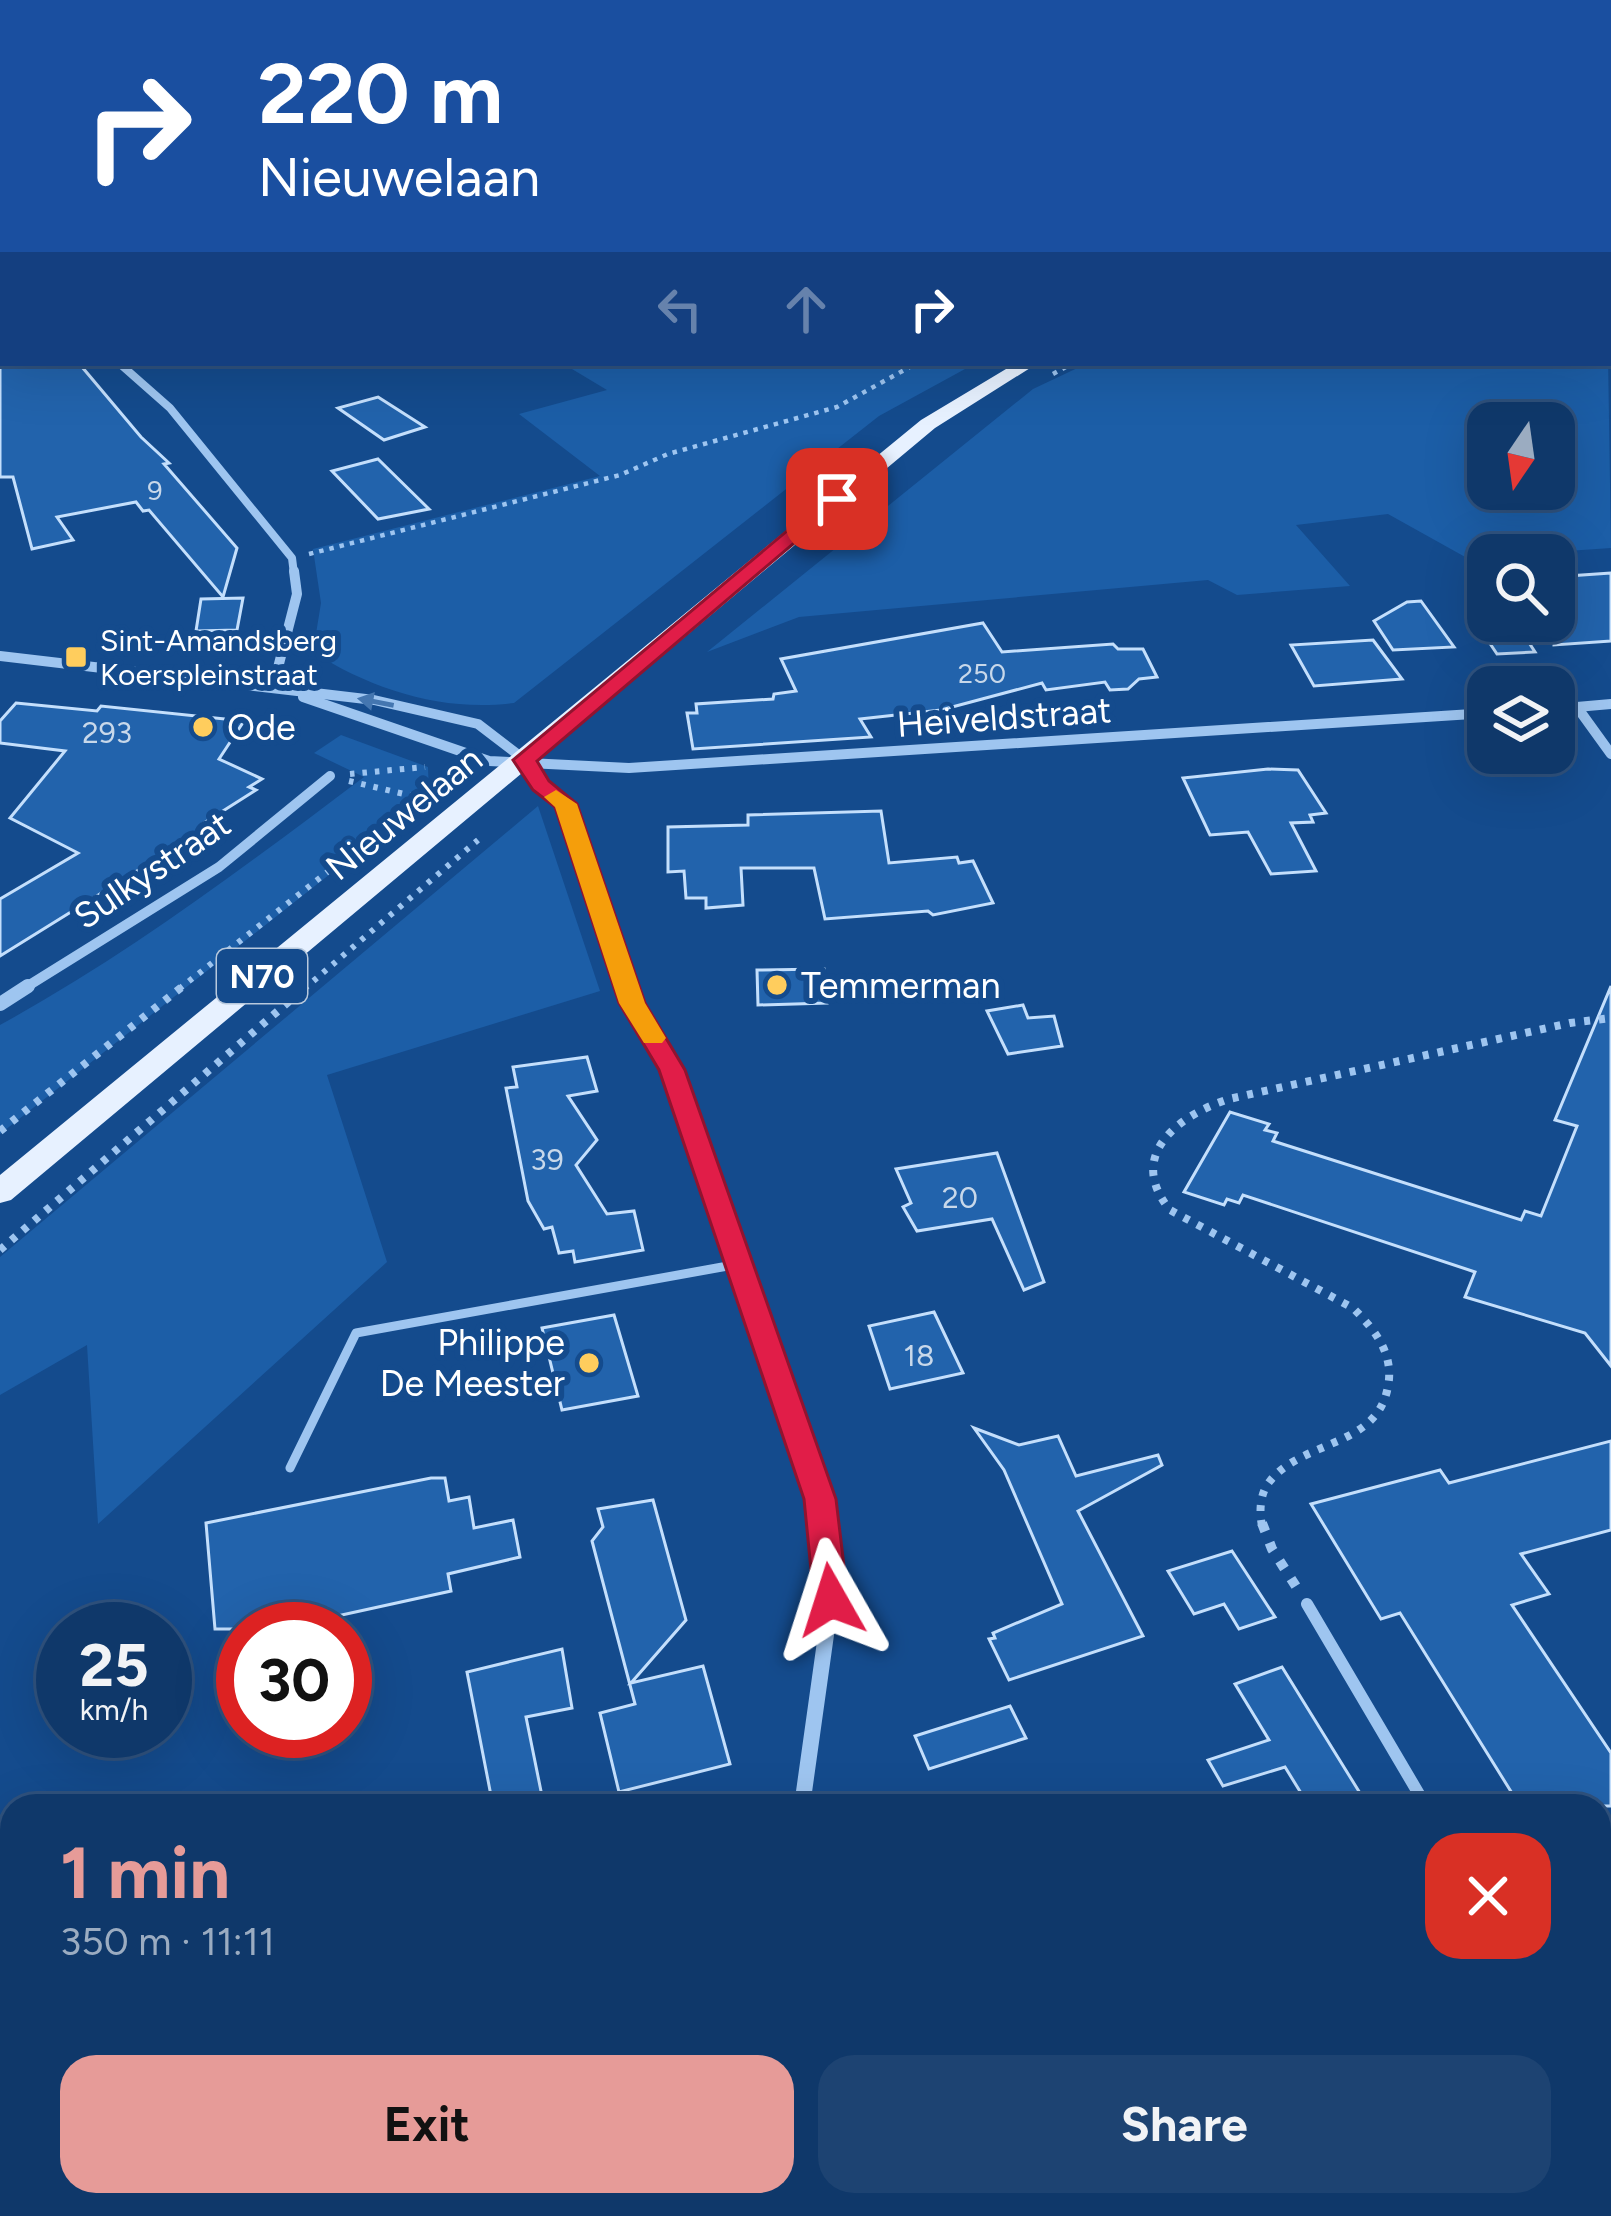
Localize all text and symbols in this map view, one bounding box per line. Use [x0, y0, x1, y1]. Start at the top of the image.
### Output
text: 220 m [258, 43, 503, 144]
icon: right [60, 48, 216, 204]
text: Nieuwelaan [258, 145, 540, 210]
icon: left [647, 276, 713, 342]
icon: ahead [773, 276, 839, 342]
icon: right [899, 276, 965, 342]
north arrow [1467, 402, 1575, 510]
map controls [1467, 402, 1575, 774]
pin [786, 448, 888, 550]
icon: arrive [804, 466, 870, 532]
house number: 9 [147, 474, 163, 507]
button: search [1467, 534, 1575, 642]
place label: Sint-Amandsberg Koerspleinstraat [100, 622, 337, 693]
marker: Sint-Amandsberg Koerspleinstraat [63, 644, 89, 670]
house number: 250 [958, 657, 1006, 690]
button: layers [1467, 666, 1575, 774]
street label: Heiveldstraat [895, 688, 1113, 746]
one-way arrow [357, 692, 395, 711]
place label: Ode [227, 706, 296, 749]
house number: 293 [82, 714, 132, 751]
marker: Ode [190, 714, 216, 740]
street label: Nieuwelaan [317, 737, 491, 889]
street label: Sulkystraat [66, 802, 238, 938]
road number: N70 [217, 949, 307, 1003]
place label: Temmerman [801, 964, 1001, 1007]
marker: Temmerman [764, 972, 790, 998]
house number: 39 [530, 1141, 564, 1178]
house number: 20 [942, 1179, 978, 1216]
place label: Philippe De Meester [380, 1321, 565, 1405]
house number: 18 [904, 1337, 934, 1374]
marker: Philippe De Meester [576, 1350, 602, 1376]
position arrow [768, 1537, 894, 1663]
speed limit sign: 30 [216, 1602, 372, 1758]
text: 25 [79, 1629, 149, 1701]
text: km/h [80, 1691, 148, 1728]
text: 1 min [60, 1830, 230, 1916]
button: close [1425, 1833, 1551, 1959]
text: 350 m · 11:11 [60, 1918, 275, 1965]
button: Exit [60, 2055, 794, 2193]
button: Share [818, 2055, 1551, 2193]

